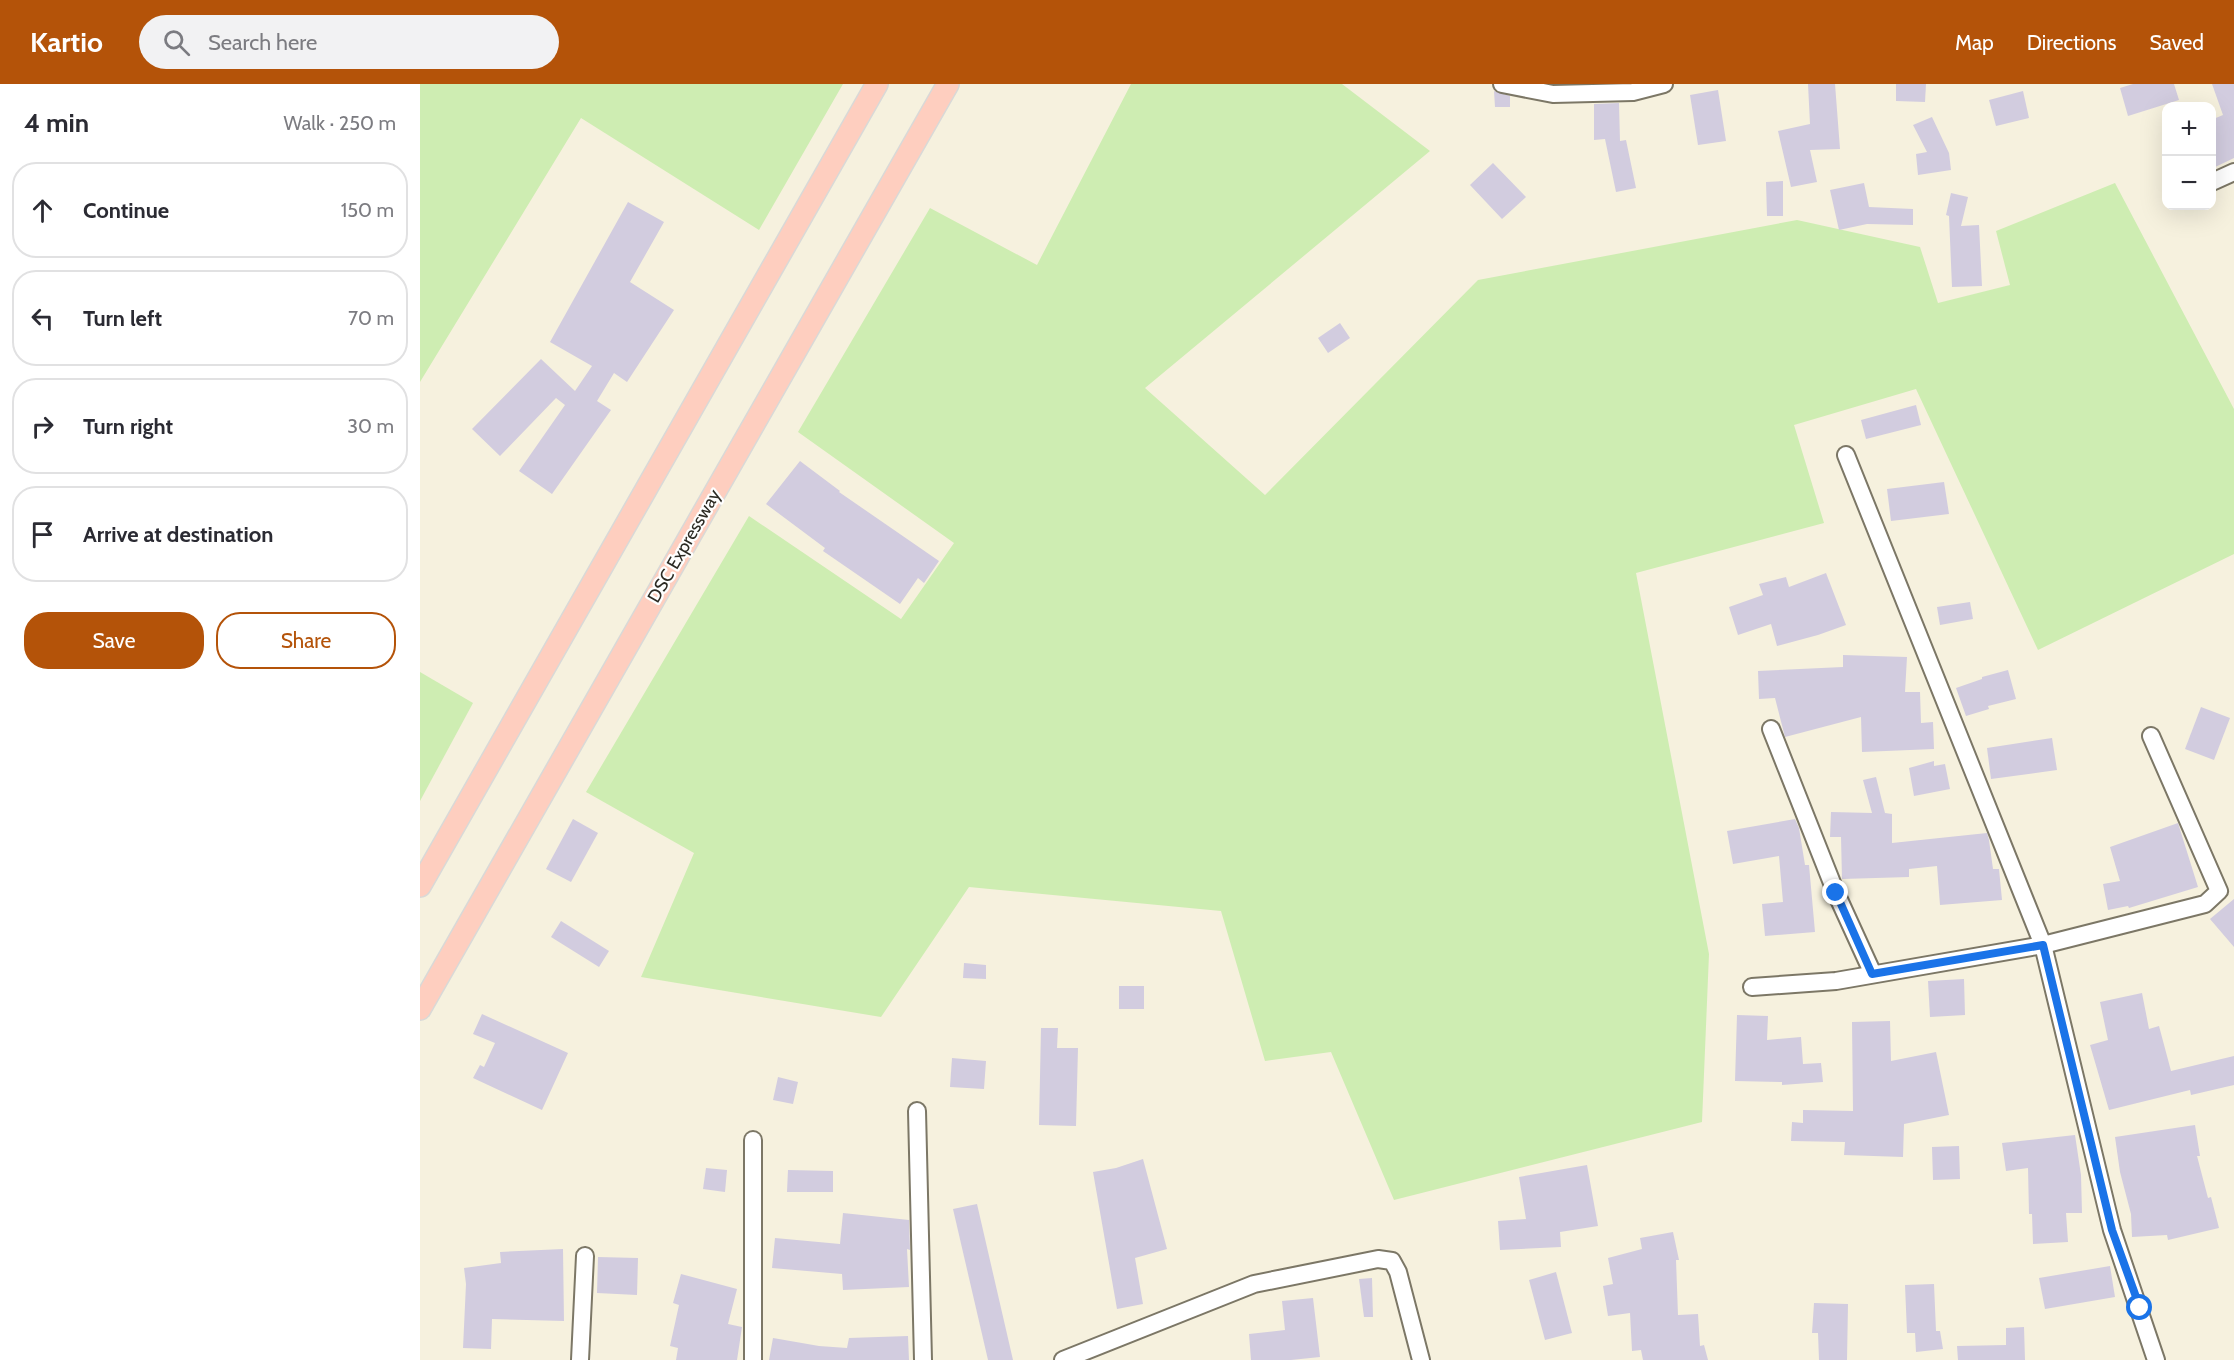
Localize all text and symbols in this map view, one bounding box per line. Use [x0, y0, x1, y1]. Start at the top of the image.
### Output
search box [139, 15, 559, 69]
text: Kartio [30, 25, 103, 59]
icon: search [160, 26, 193, 59]
text: Search here [208, 29, 317, 56]
text: Map [1955, 30, 1994, 55]
text: Directions [2027, 30, 2116, 55]
text: Saved [2149, 30, 2204, 55]
map controls [2162, 102, 2216, 210]
button: + [2162, 102, 2216, 156]
text: 4 min [24, 107, 89, 139]
text: Walk · 250 m [284, 111, 396, 135]
button: − [2162, 156, 2216, 210]
icon: ahead [26, 194, 59, 227]
text: Continue [83, 197, 169, 224]
text: 150 m [341, 198, 394, 222]
icon: left [26, 302, 59, 335]
text: Turn left [83, 305, 162, 332]
text: 70 m [348, 306, 394, 330]
icon: right [26, 410, 59, 443]
text: Turn right [83, 413, 173, 440]
text: 30 m [347, 414, 394, 438]
street label: DSC Expressway [643, 485, 725, 607]
icon: arrive [26, 518, 59, 551]
text: Arrive at destination [83, 521, 273, 548]
button: Save [24, 612, 204, 669]
button: Share [216, 612, 396, 669]
route end [1822, 879, 1848, 905]
route start [2126, 1294, 2152, 1320]

